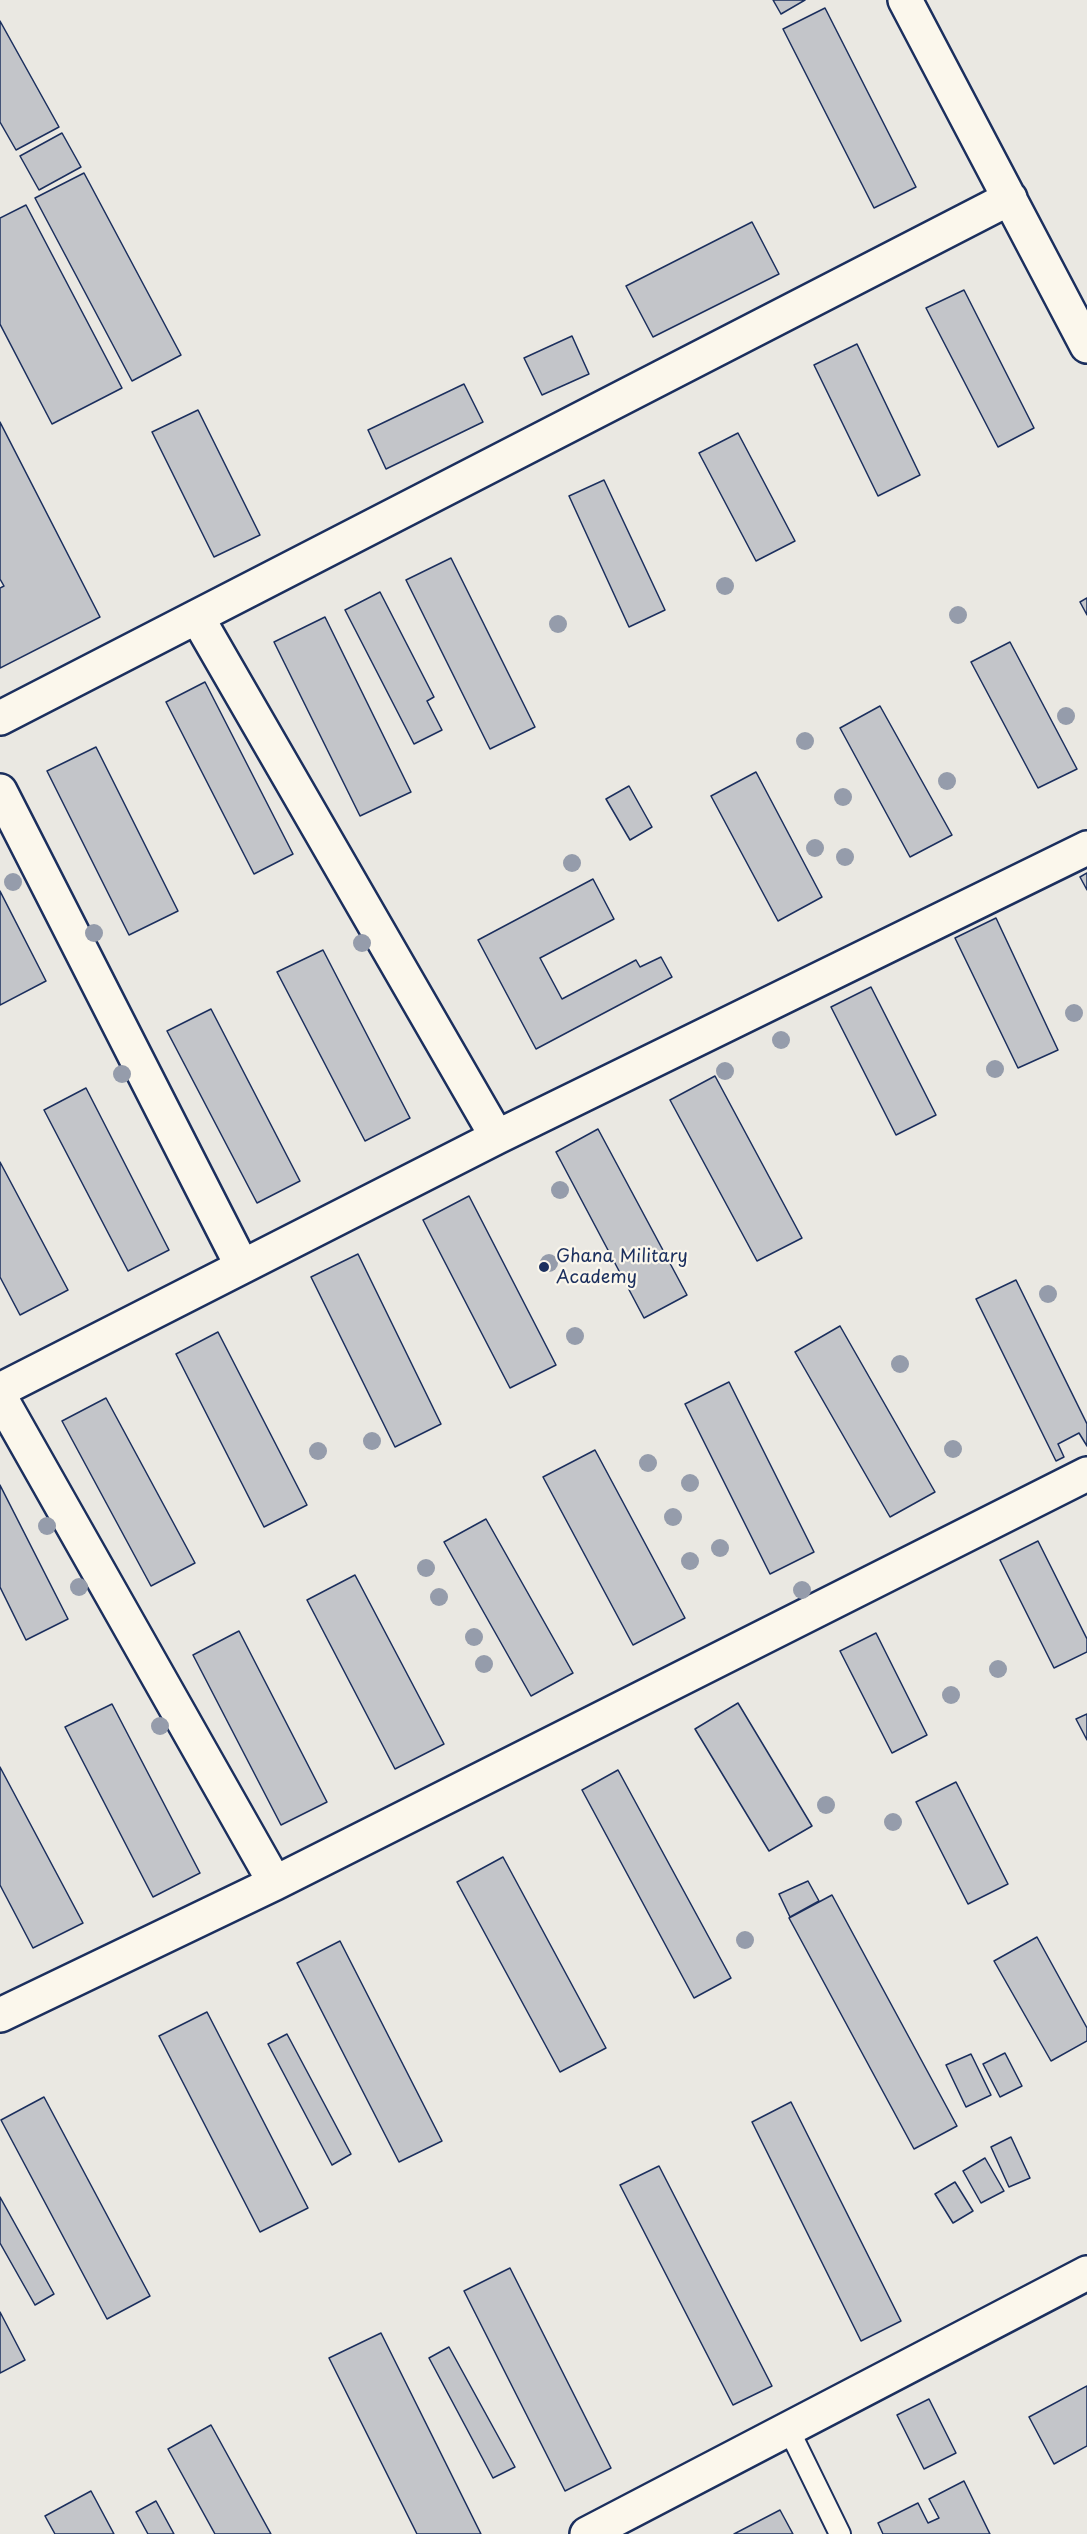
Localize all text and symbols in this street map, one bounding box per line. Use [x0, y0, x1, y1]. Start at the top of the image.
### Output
place label: Ghana Military Academy [556, 1246, 688, 1288]
marker: Ghana Military Academy [537, 1260, 551, 1274]

